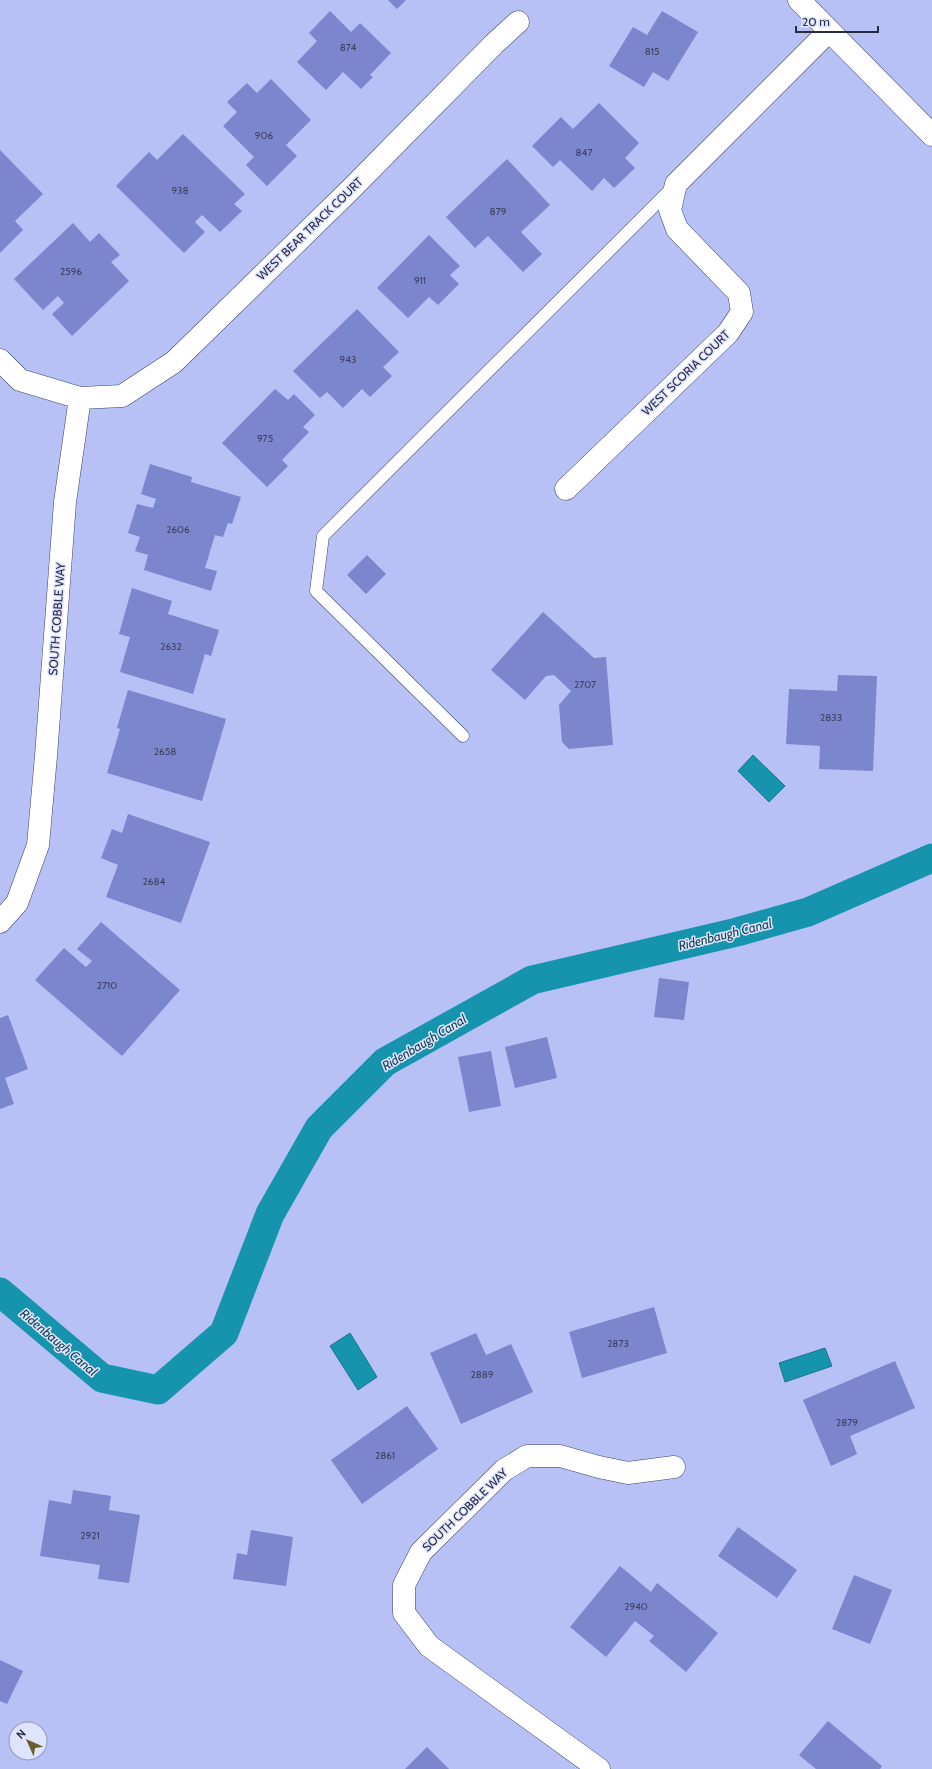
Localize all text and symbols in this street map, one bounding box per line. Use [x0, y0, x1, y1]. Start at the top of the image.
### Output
scale bar [796, 8, 878, 34]
text: 20 m [802, 14, 830, 29]
house number: 874 [340, 41, 356, 54]
house number: 815 [645, 45, 659, 58]
house number: 906 [255, 129, 273, 142]
house number: 847 [576, 146, 592, 159]
street label: WEST BEAR TRACK COURT [253, 174, 366, 283]
house number: 938 [171, 184, 189, 197]
house number: 879 [490, 205, 507, 218]
house number: 2596 [60, 265, 82, 278]
house number: 911 [414, 274, 426, 287]
street label: WEST SCORIA COURT [639, 326, 733, 419]
house number: 943 [340, 353, 356, 366]
house number: 975 [257, 432, 273, 445]
house number: 2606 [166, 523, 190, 536]
street label: SOUTH COBBLE WAY [45, 562, 68, 676]
house number: 2632 [160, 640, 182, 653]
house number: 2707 [574, 678, 596, 691]
house number: 2833 [820, 711, 842, 724]
house number: 2658 [154, 745, 176, 758]
house number: 2684 [143, 875, 166, 888]
water label: Ridenbaugh Canal [677, 915, 773, 953]
house number: 2710 [97, 979, 117, 992]
water label: Ridenbaugh Canal [379, 1010, 469, 1074]
water label: Ridenbaugh Canal [17, 1305, 101, 1379]
house number: 2873 [607, 1337, 629, 1350]
house number: 2889 [470, 1368, 494, 1381]
house number: 2879 [836, 1416, 858, 1429]
house number: 2861 [375, 1449, 395, 1462]
street label: SOUTH COBBLE WAY [419, 1465, 511, 1554]
house number: 2921 [80, 1529, 100, 1542]
house number: 2940 [624, 1600, 648, 1613]
north arrow [8, 1721, 48, 1761]
text: N [13, 1726, 29, 1742]

